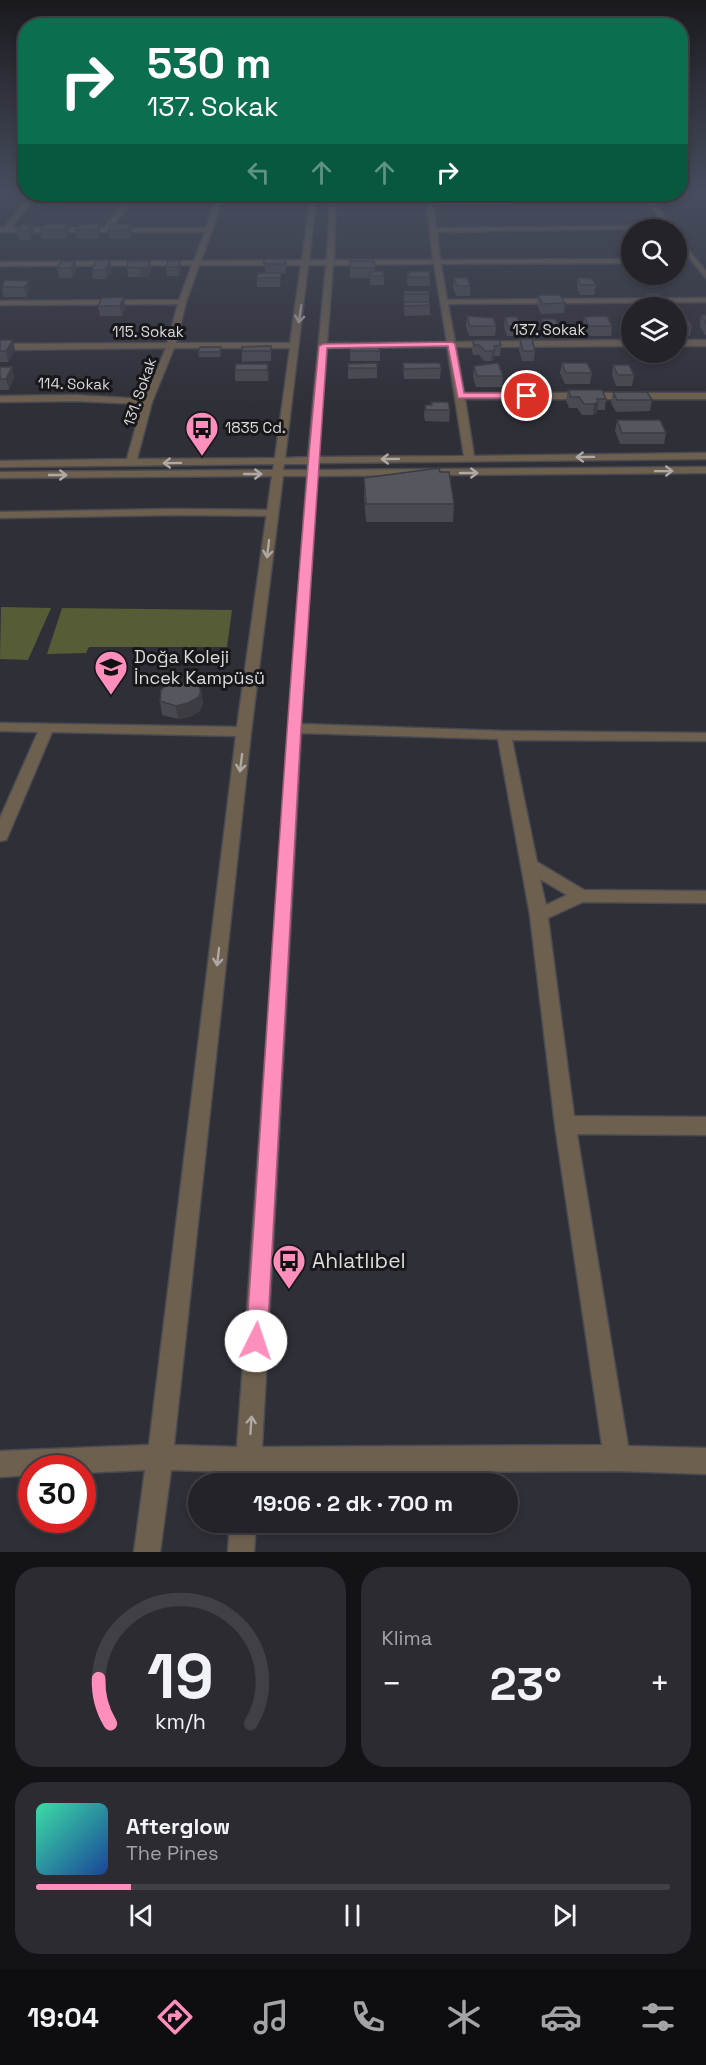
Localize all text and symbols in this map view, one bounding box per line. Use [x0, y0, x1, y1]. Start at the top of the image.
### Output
text: 530 m [147, 37, 272, 90]
icon: right [48, 42, 126, 120]
text: 137. Sokak [147, 89, 278, 124]
icon: left [242, 156, 275, 189]
icon: ahead [305, 156, 338, 189]
icon: ahead [368, 156, 401, 189]
icon: right [431, 156, 464, 189]
map controls [621, 219, 687, 363]
button: search [621, 219, 687, 285]
button: layers [621, 297, 687, 363]
one-way arrow [294, 304, 305, 324]
street label: 137. Sokak [512, 320, 586, 339]
street label: 115. Sokak [112, 322, 184, 341]
street label: 131. Sokak [119, 355, 160, 429]
pin [501, 370, 552, 421]
street label: 114. Sokak [38, 373, 110, 394]
icon: arrive [510, 379, 543, 412]
bus stop icon: 1835 Cd. [184, 410, 220, 457]
place label: 1835 Cd. [225, 418, 286, 437]
one-way arrow [575, 451, 595, 463]
one-way arrow [380, 453, 400, 465]
one-way arrow [162, 457, 182, 468]
one-way arrow [654, 465, 674, 476]
one-way arrow [459, 467, 479, 478]
one-way arrow [243, 468, 263, 480]
one-way arrow [48, 469, 68, 481]
one-way arrow [263, 539, 274, 558]
place label: Doğa Koleji İncek Kampüsü [134, 645, 265, 689]
school or university icon: Doğa Koleji İncek Kampüsü [93, 649, 129, 696]
one-way arrow [235, 753, 246, 773]
one-way arrow [213, 947, 224, 966]
bus stop icon: Ahlatlıbel [271, 1243, 307, 1290]
place label: Ahlatlıbel [312, 1247, 406, 1274]
position arrow [224, 1309, 288, 1373]
one-way arrow [246, 1416, 257, 1436]
speed limit sign: 30 [18, 1455, 96, 1533]
text: 19:06 · 2 dk · 700 m [253, 1489, 453, 1517]
text: Klima [382, 1625, 432, 1651]
text: 19 [147, 1637, 214, 1716]
text: 23° [490, 1656, 562, 1713]
text: − [382, 1663, 402, 1705]
text: + [650, 1663, 670, 1705]
text: km/h [155, 1708, 206, 1735]
text: Afterglow [126, 1812, 230, 1840]
text: The Pines [126, 1840, 219, 1866]
icon: previous [125, 1899, 158, 1932]
icon: pause [336, 1899, 369, 1932]
icon: next [548, 1899, 581, 1932]
icon: directions [154, 1996, 196, 2038]
icon: music [250, 1996, 292, 2038]
icon: phone [347, 1996, 389, 2038]
icon: climate [443, 1996, 485, 2038]
icon: car [540, 1996, 582, 2038]
icon: filters [637, 1996, 679, 2038]
text: 19:04 [27, 2000, 99, 2035]

